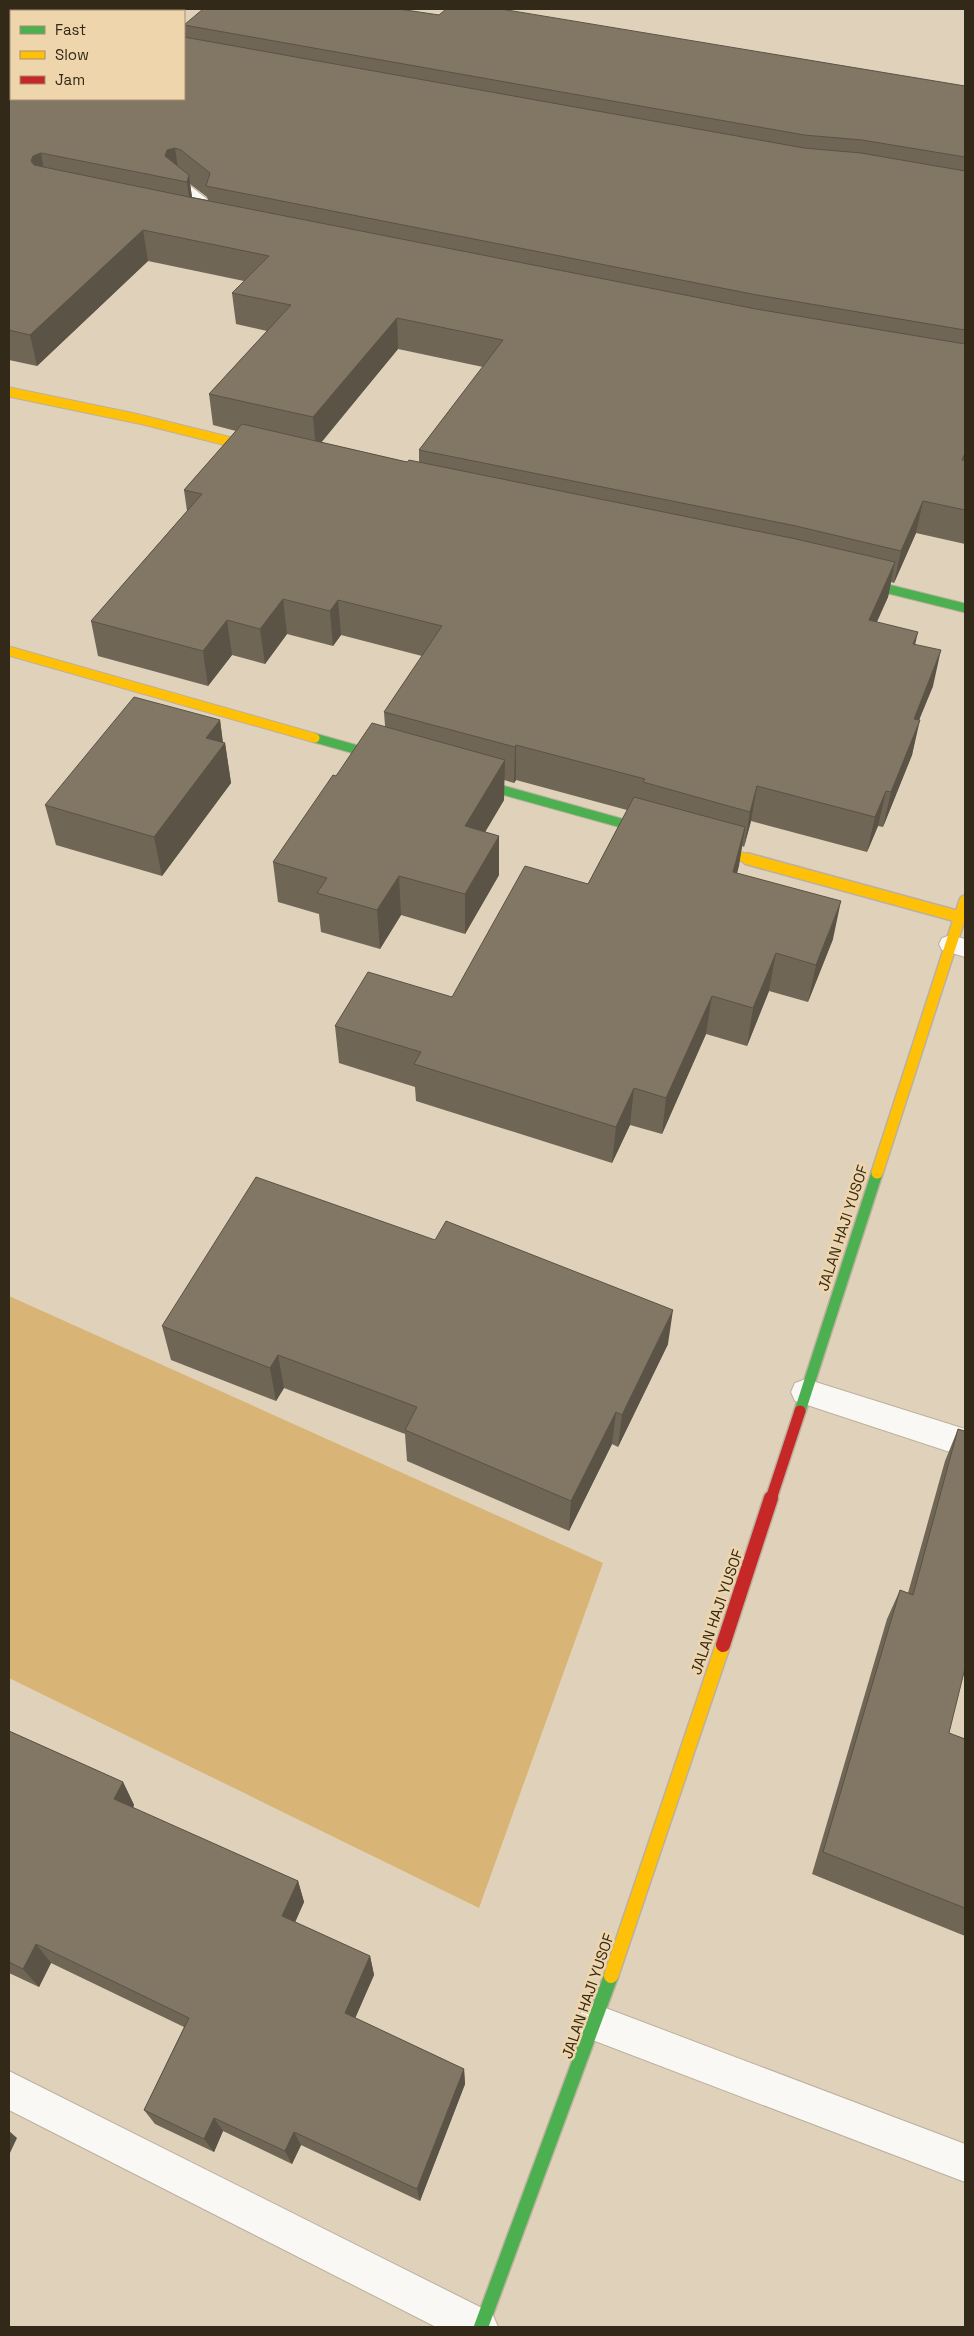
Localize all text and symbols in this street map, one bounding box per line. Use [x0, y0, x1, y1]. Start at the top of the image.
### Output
legend [10, 10, 185, 100]
text: Fast [55, 20, 86, 39]
text: Slow [55, 45, 89, 64]
text: Jam [55, 70, 85, 89]
street label: JALAN HAJI YUSOF [813, 1162, 872, 1293]
street label: JALAN HAJI YUSOF [686, 1547, 747, 1677]
street label: JALAN HAJI YUSOF [557, 1931, 618, 2061]

